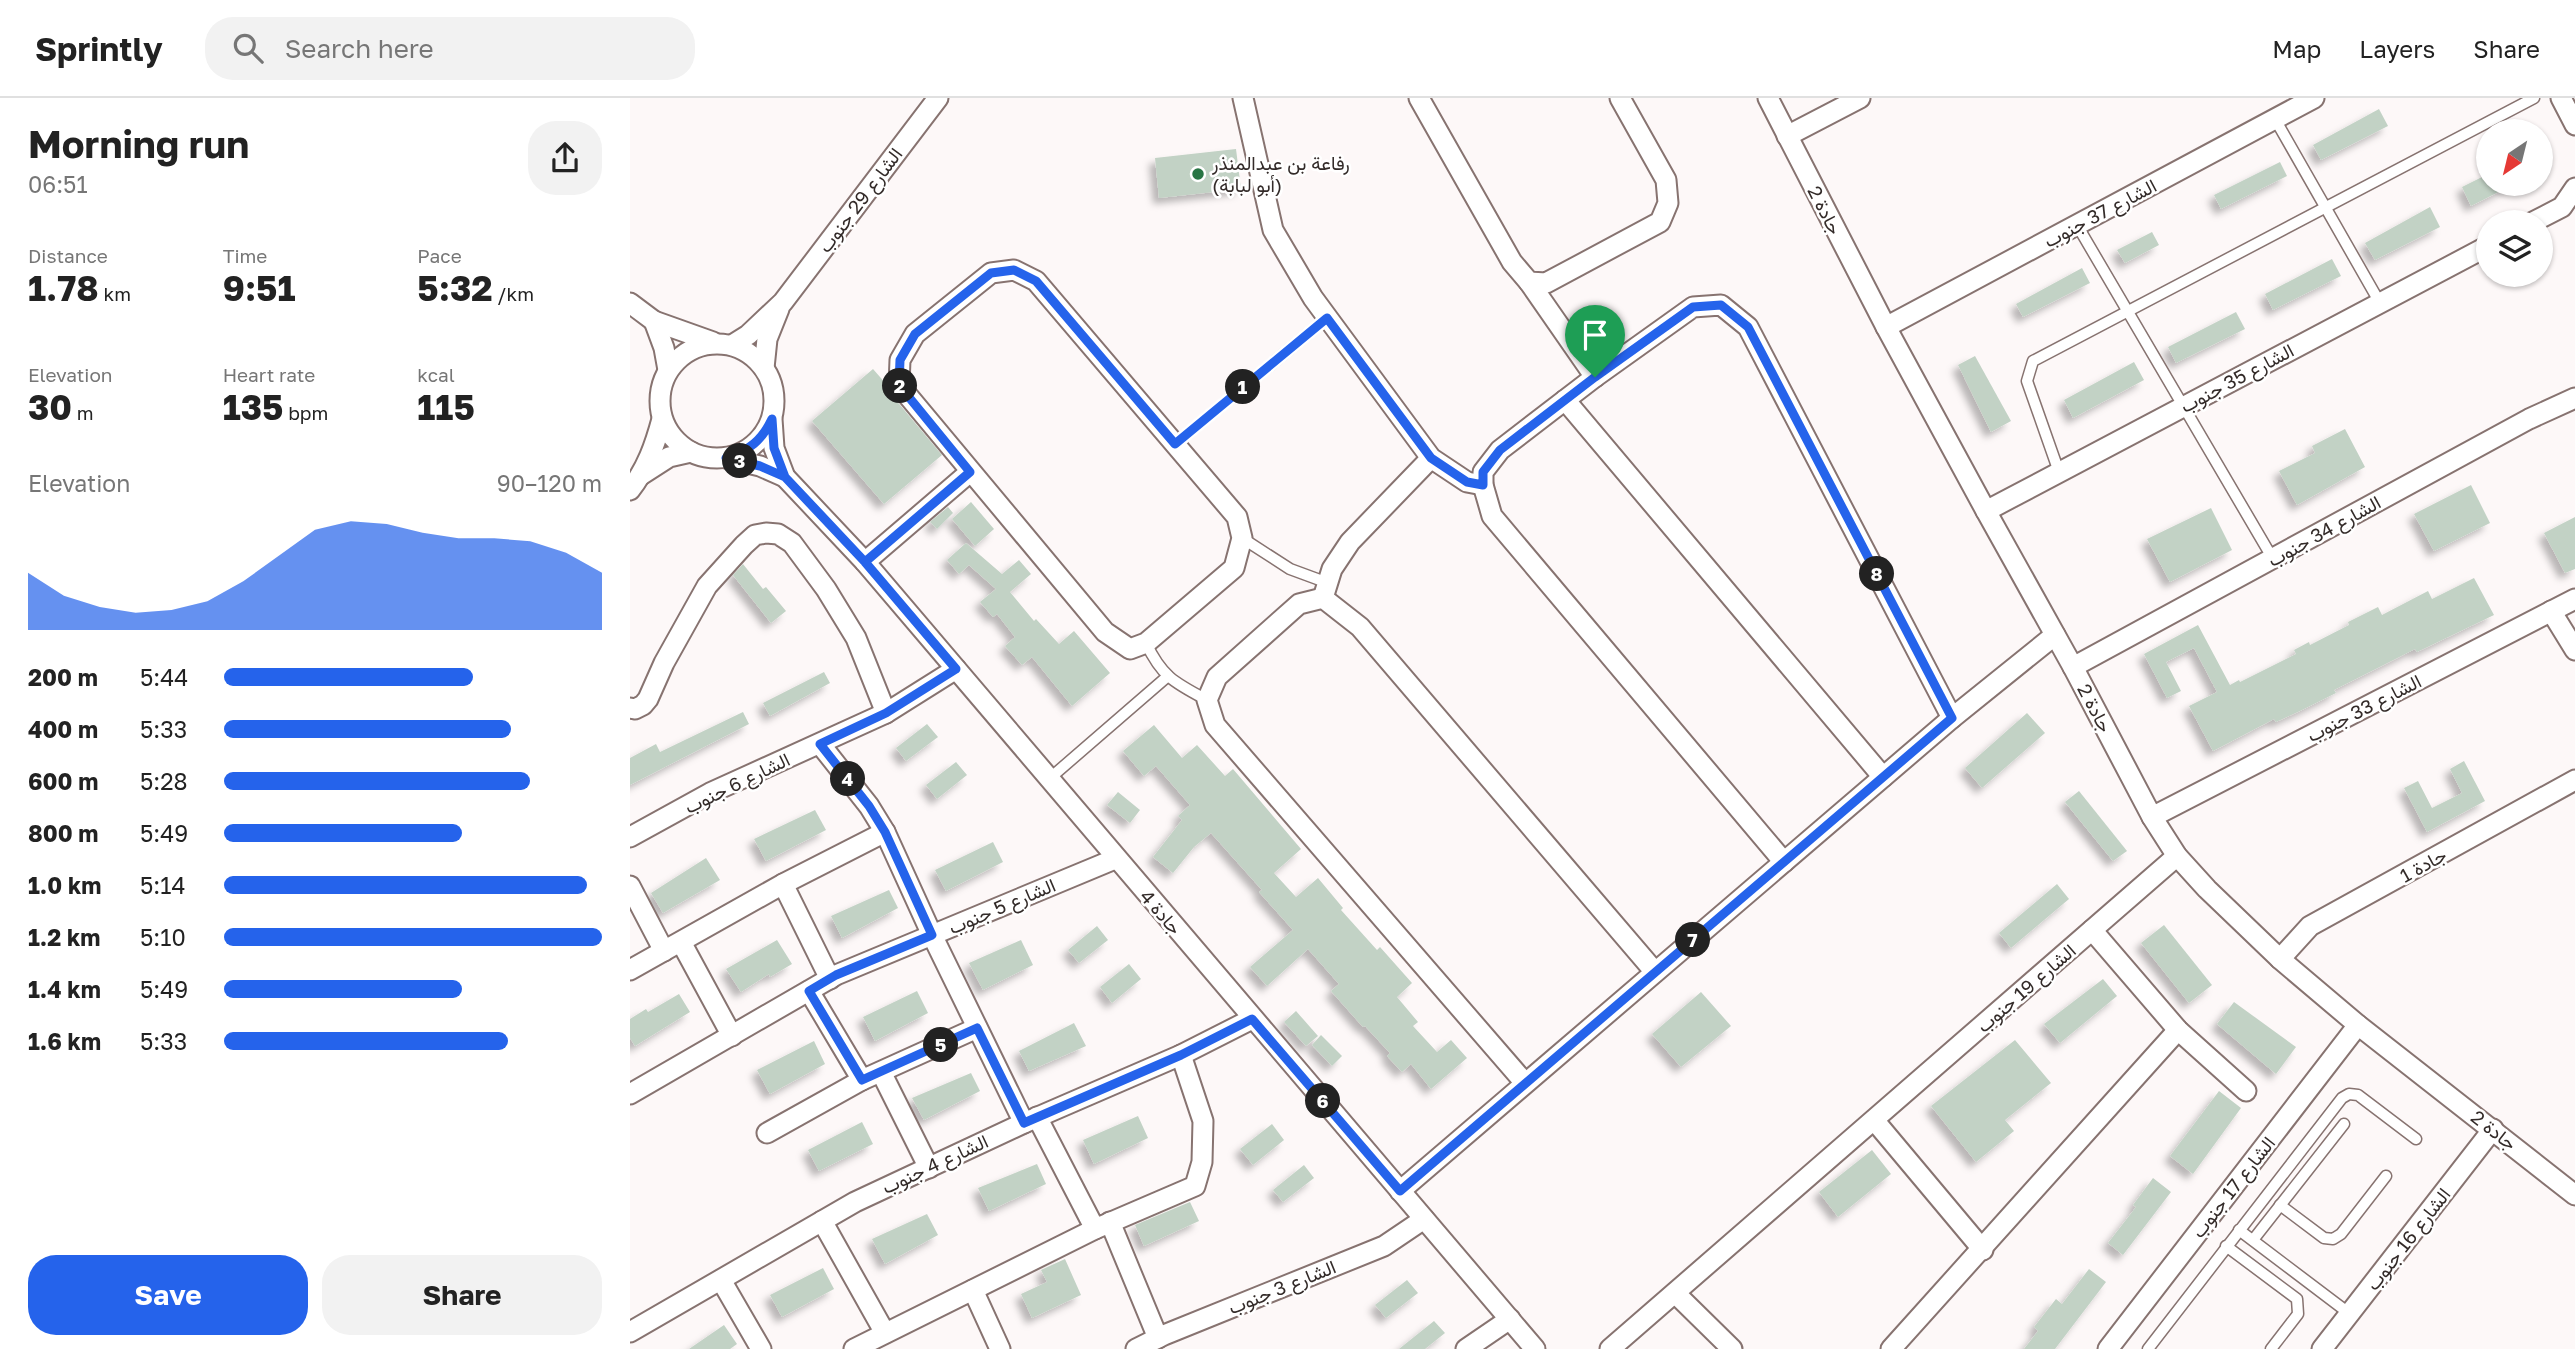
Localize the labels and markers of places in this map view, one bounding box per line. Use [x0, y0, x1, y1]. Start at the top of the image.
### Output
place label: رفاعة بن عبدالمنذر (أبو لبابة) [1211, 151, 1350, 197]
marker: رفاعة بن عبدالمنذر (أبو لبابة) [1190, 166, 1206, 182]
pin [1565, 305, 1625, 377]
pin: 2 [882, 368, 918, 404]
pin: 1 [1226, 370, 1260, 404]
pin: 3 [722, 444, 758, 478]
pin: 8 [1860, 556, 1894, 592]
pin: 4 [830, 762, 865, 796]
pin: 7 [1676, 922, 1710, 958]
pin: 5 [924, 1028, 958, 1062]
pin: 6 [1306, 1084, 1340, 1118]

